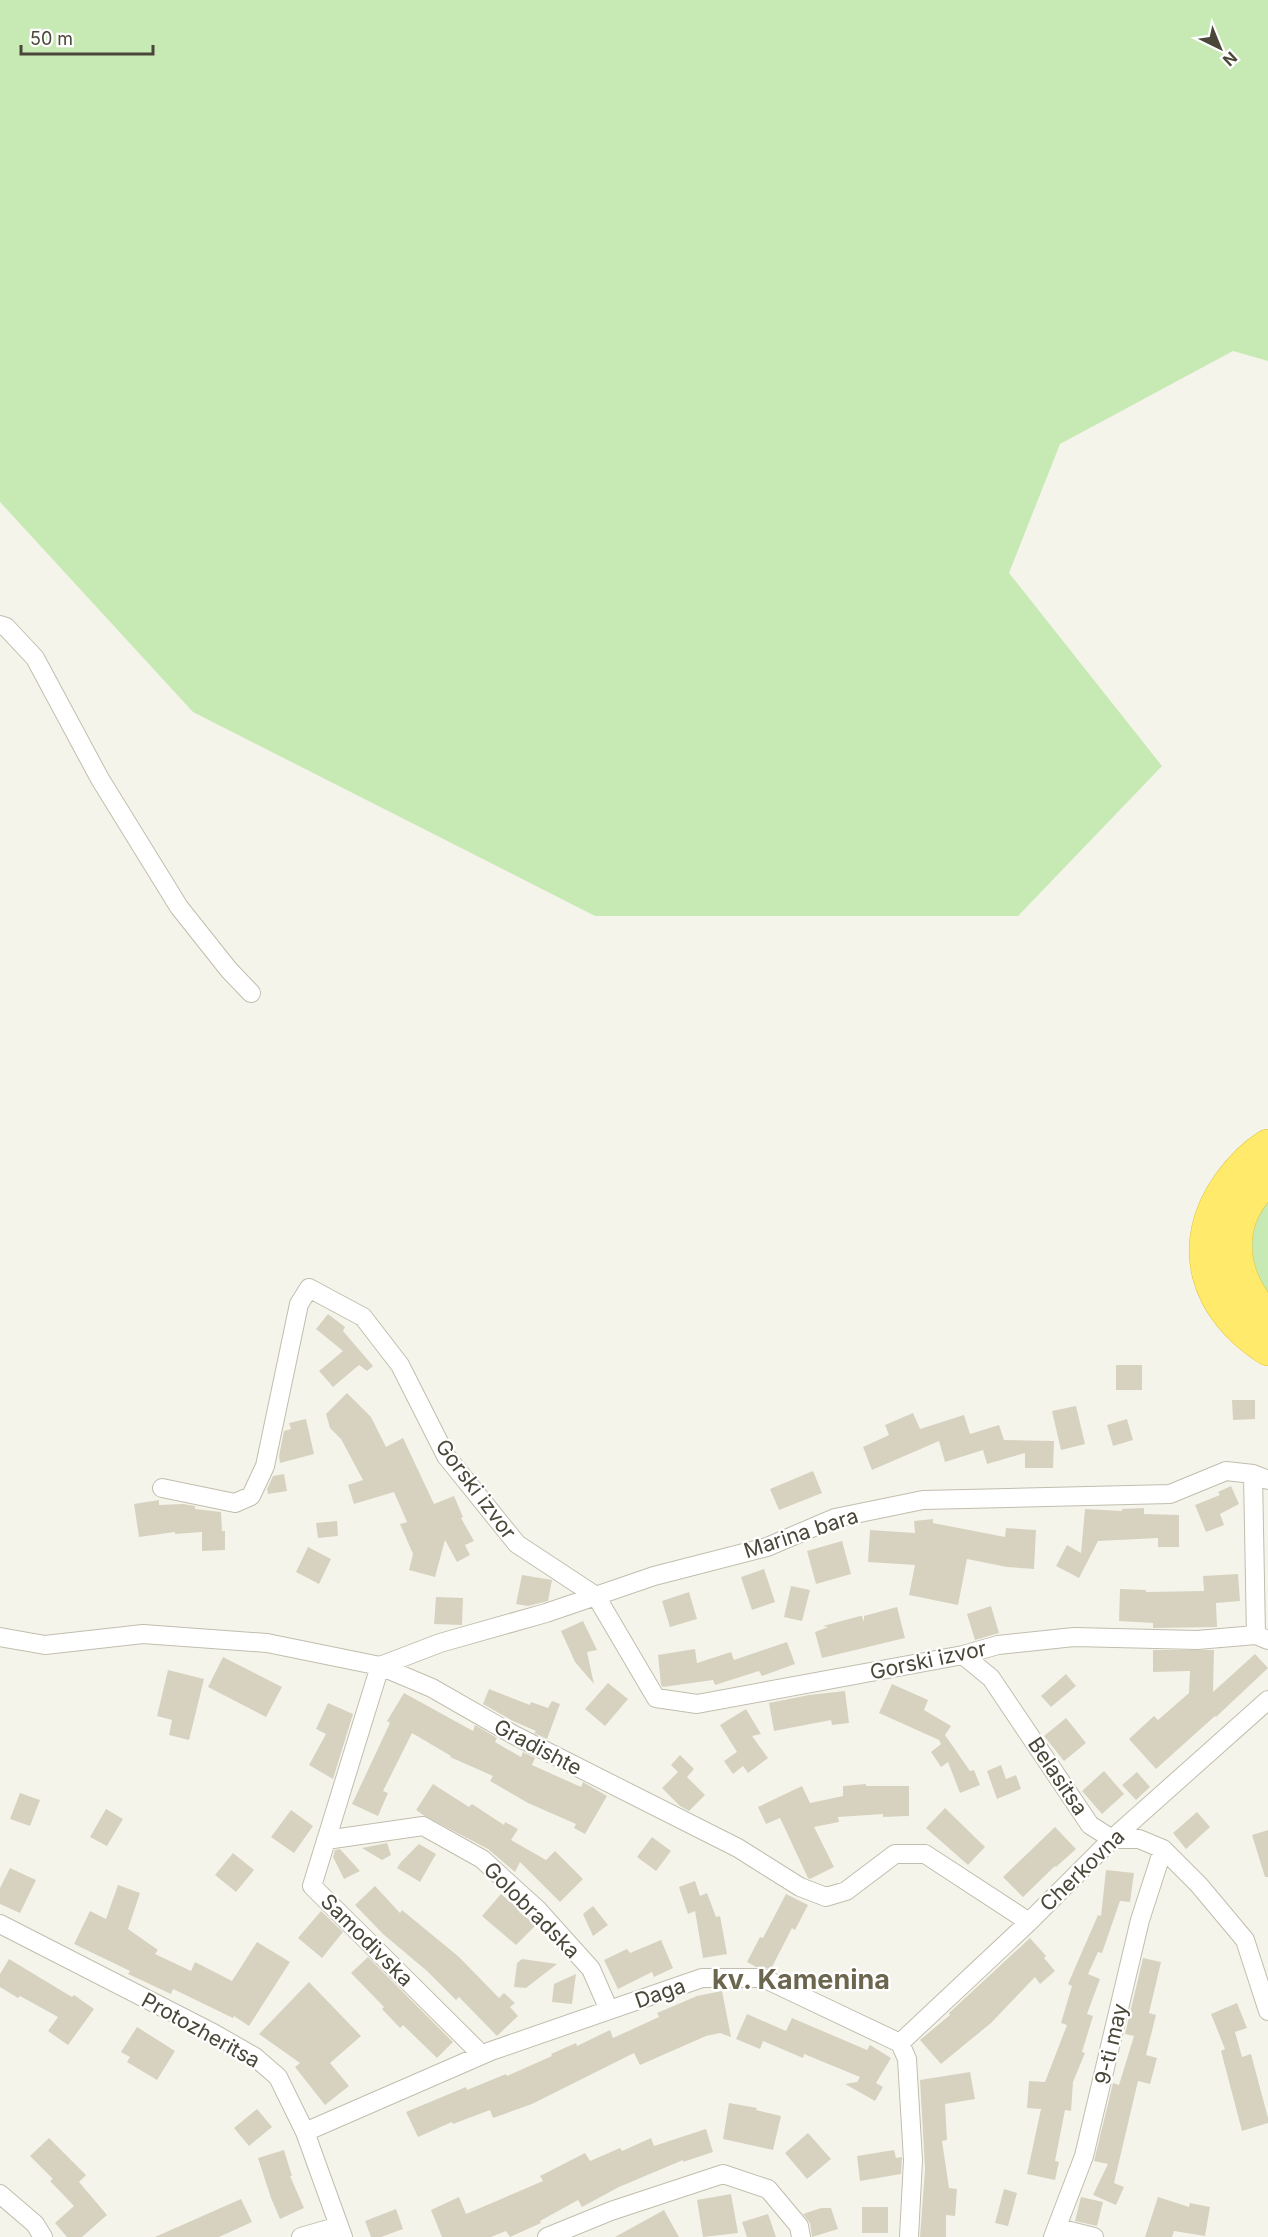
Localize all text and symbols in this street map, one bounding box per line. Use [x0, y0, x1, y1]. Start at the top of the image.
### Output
scale bar [21, 18, 153, 56]
north arrow [1190, 18, 1250, 78]
text: 50 m [30, 28, 73, 49]
text: N [1219, 47, 1242, 70]
street label: Gorski izvor [430, 1434, 522, 1544]
street label: Marina bara [741, 1503, 861, 1563]
street label: Gorski izvor [868, 1635, 989, 1685]
street label: Gradishte [490, 1713, 586, 1781]
street label: Belasitsa [1023, 1732, 1093, 1820]
street label: Cherkovna [1035, 1824, 1129, 1916]
street label: Golobradska [479, 1857, 585, 1963]
street label: Samodivska [316, 1889, 418, 1991]
district label: kv. Kamenina [712, 1963, 890, 1996]
street label: Daga [632, 1973, 688, 2013]
street label: Protozheritsa [137, 1987, 265, 2073]
street label: 9-ti may [1090, 2001, 1132, 2087]

